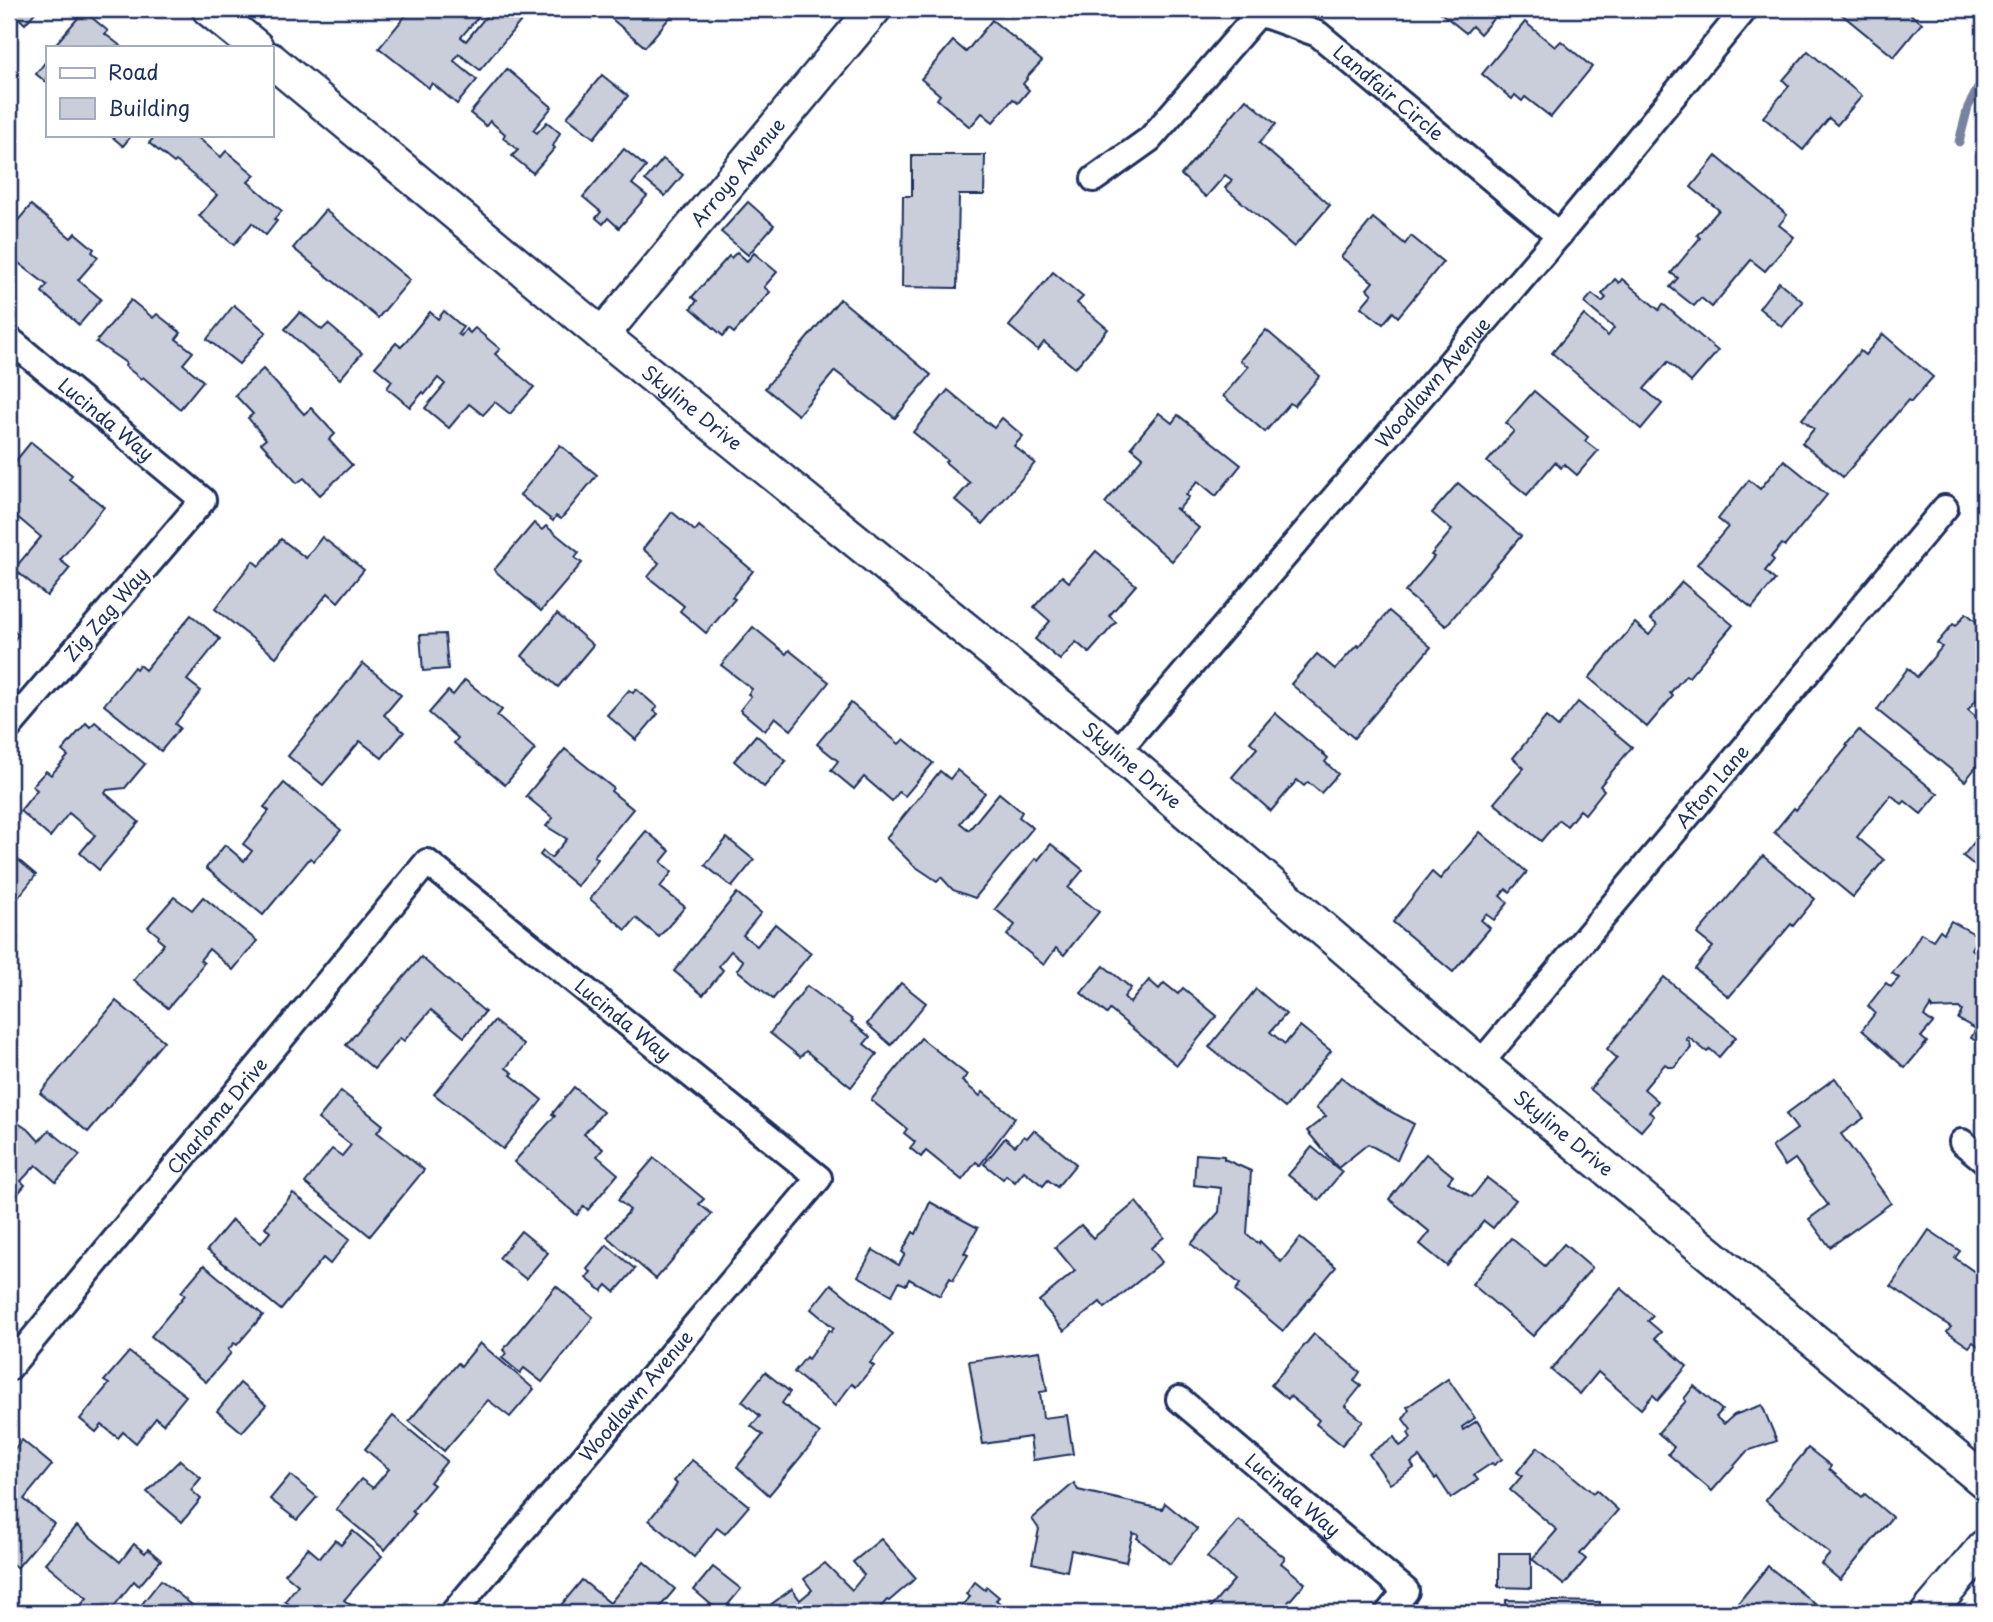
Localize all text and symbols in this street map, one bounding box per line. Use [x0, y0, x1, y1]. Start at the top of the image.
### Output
street label: Landfair Circle [1328, 38, 1451, 147]
legend [46, 46, 273, 136]
text: Road [108, 55, 159, 87]
text: Building [108, 91, 190, 123]
street label: Arroyo Avenue [683, 111, 791, 232]
street label: Woodlawn Avenue [1368, 310, 1496, 454]
street label: Skyline Drive [636, 358, 749, 456]
street label: Lucinda Way [53, 370, 161, 467]
street label: Zig Zag Way [56, 560, 154, 667]
street label: Skyline Drive [1077, 714, 1188, 815]
street label: Afton Lane [1668, 738, 1755, 834]
street label: Lucinda Way [569, 971, 678, 1067]
street label: Charloma Drive [160, 1051, 273, 1180]
street label: Skyline Drive [1508, 1083, 1620, 1182]
street label: Woodlawn Avenue [572, 1323, 699, 1467]
street label: Lucinda Way [1240, 1446, 1347, 1543]

